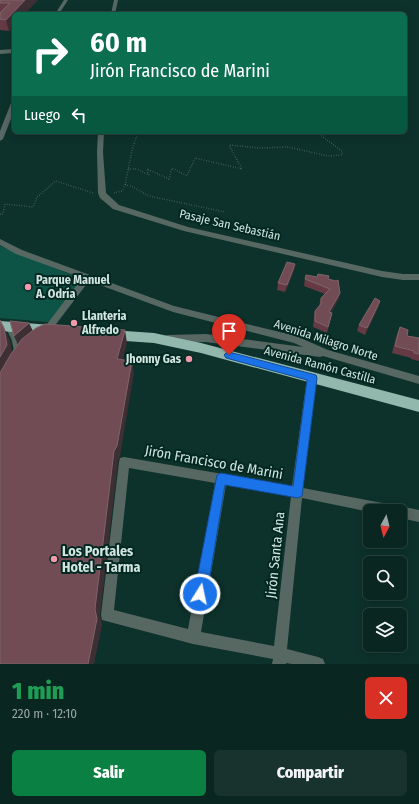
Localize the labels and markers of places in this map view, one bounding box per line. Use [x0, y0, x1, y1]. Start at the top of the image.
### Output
place label: Parque Manuel A. Odría [35, 273, 111, 301]
marker: Parque Manuel A. Odría [23, 282, 33, 292]
place label: Llanteria Alfredo [81, 309, 127, 337]
pin [212, 314, 246, 355]
marker: Llanteria Alfredo [69, 318, 79, 328]
place label: Jhonny Gas [125, 352, 182, 366]
marker: Jhonny Gas [184, 354, 194, 364]
place label: Los Portales Hotel - Tarma [62, 543, 140, 576]
marker: Los Portales Hotel - Tarma [49, 554, 59, 564]

